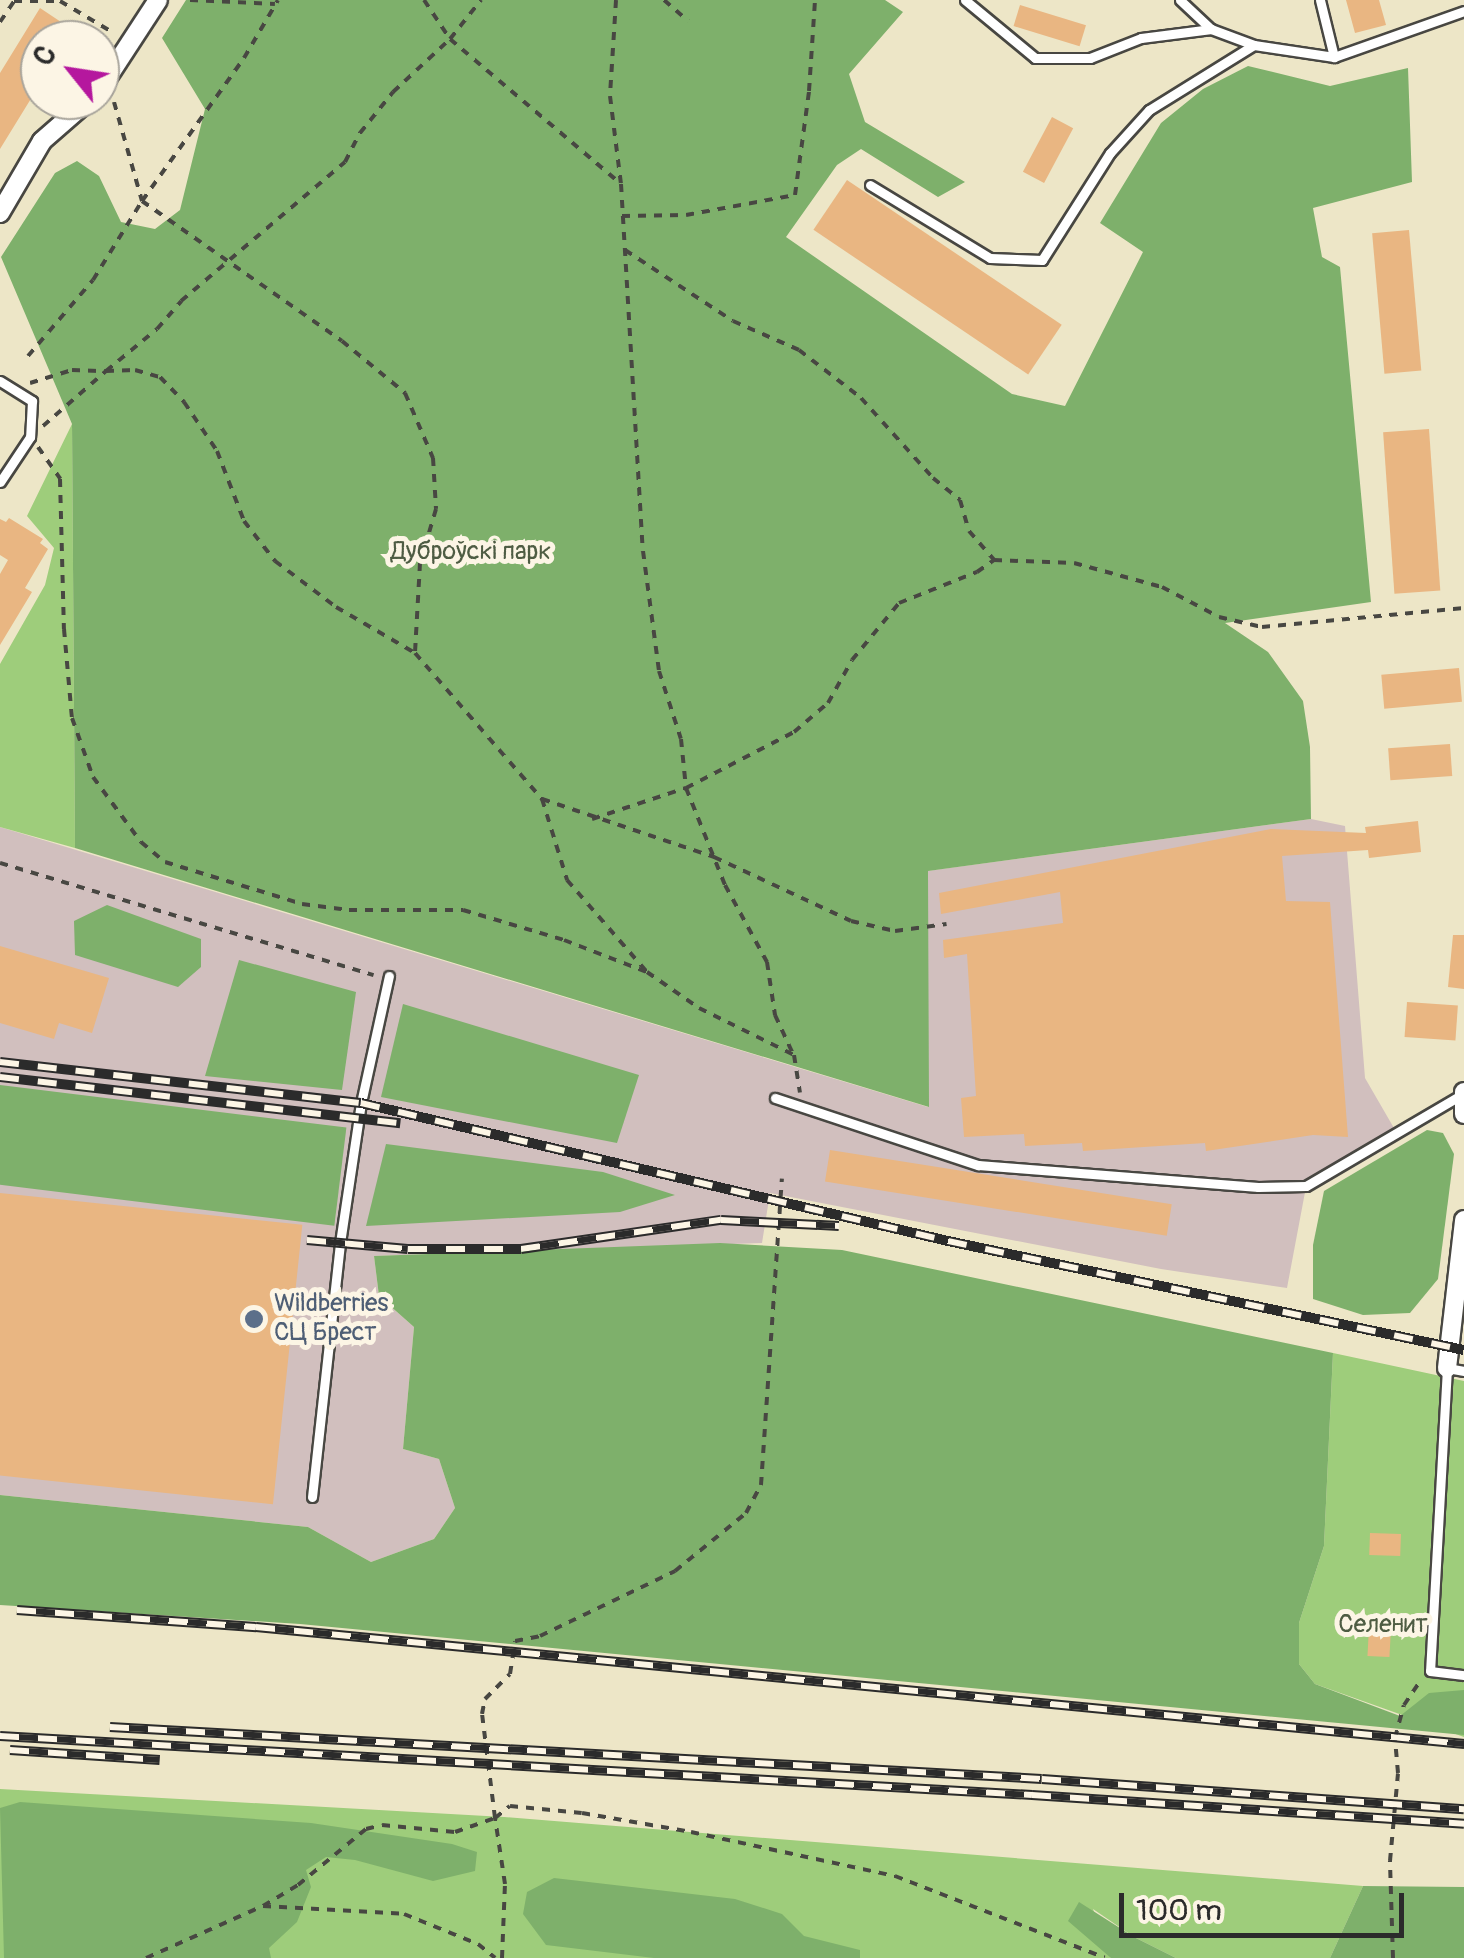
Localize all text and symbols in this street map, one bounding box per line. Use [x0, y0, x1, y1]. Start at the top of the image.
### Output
north arrow [20, 20, 120, 120]
text: С [26, 40, 65, 72]
park label: Дуброўскі парк [391, 537, 551, 567]
place label: Wildberries СЦ Брест [274, 1290, 388, 1349]
marker: Wildberries СЦ Брест [243, 1308, 265, 1330]
park label: Селенит [1338, 1610, 1428, 1640]
scale bar [1124, 1873, 1409, 1935]
text: 100 m [1136, 1892, 1222, 1929]

